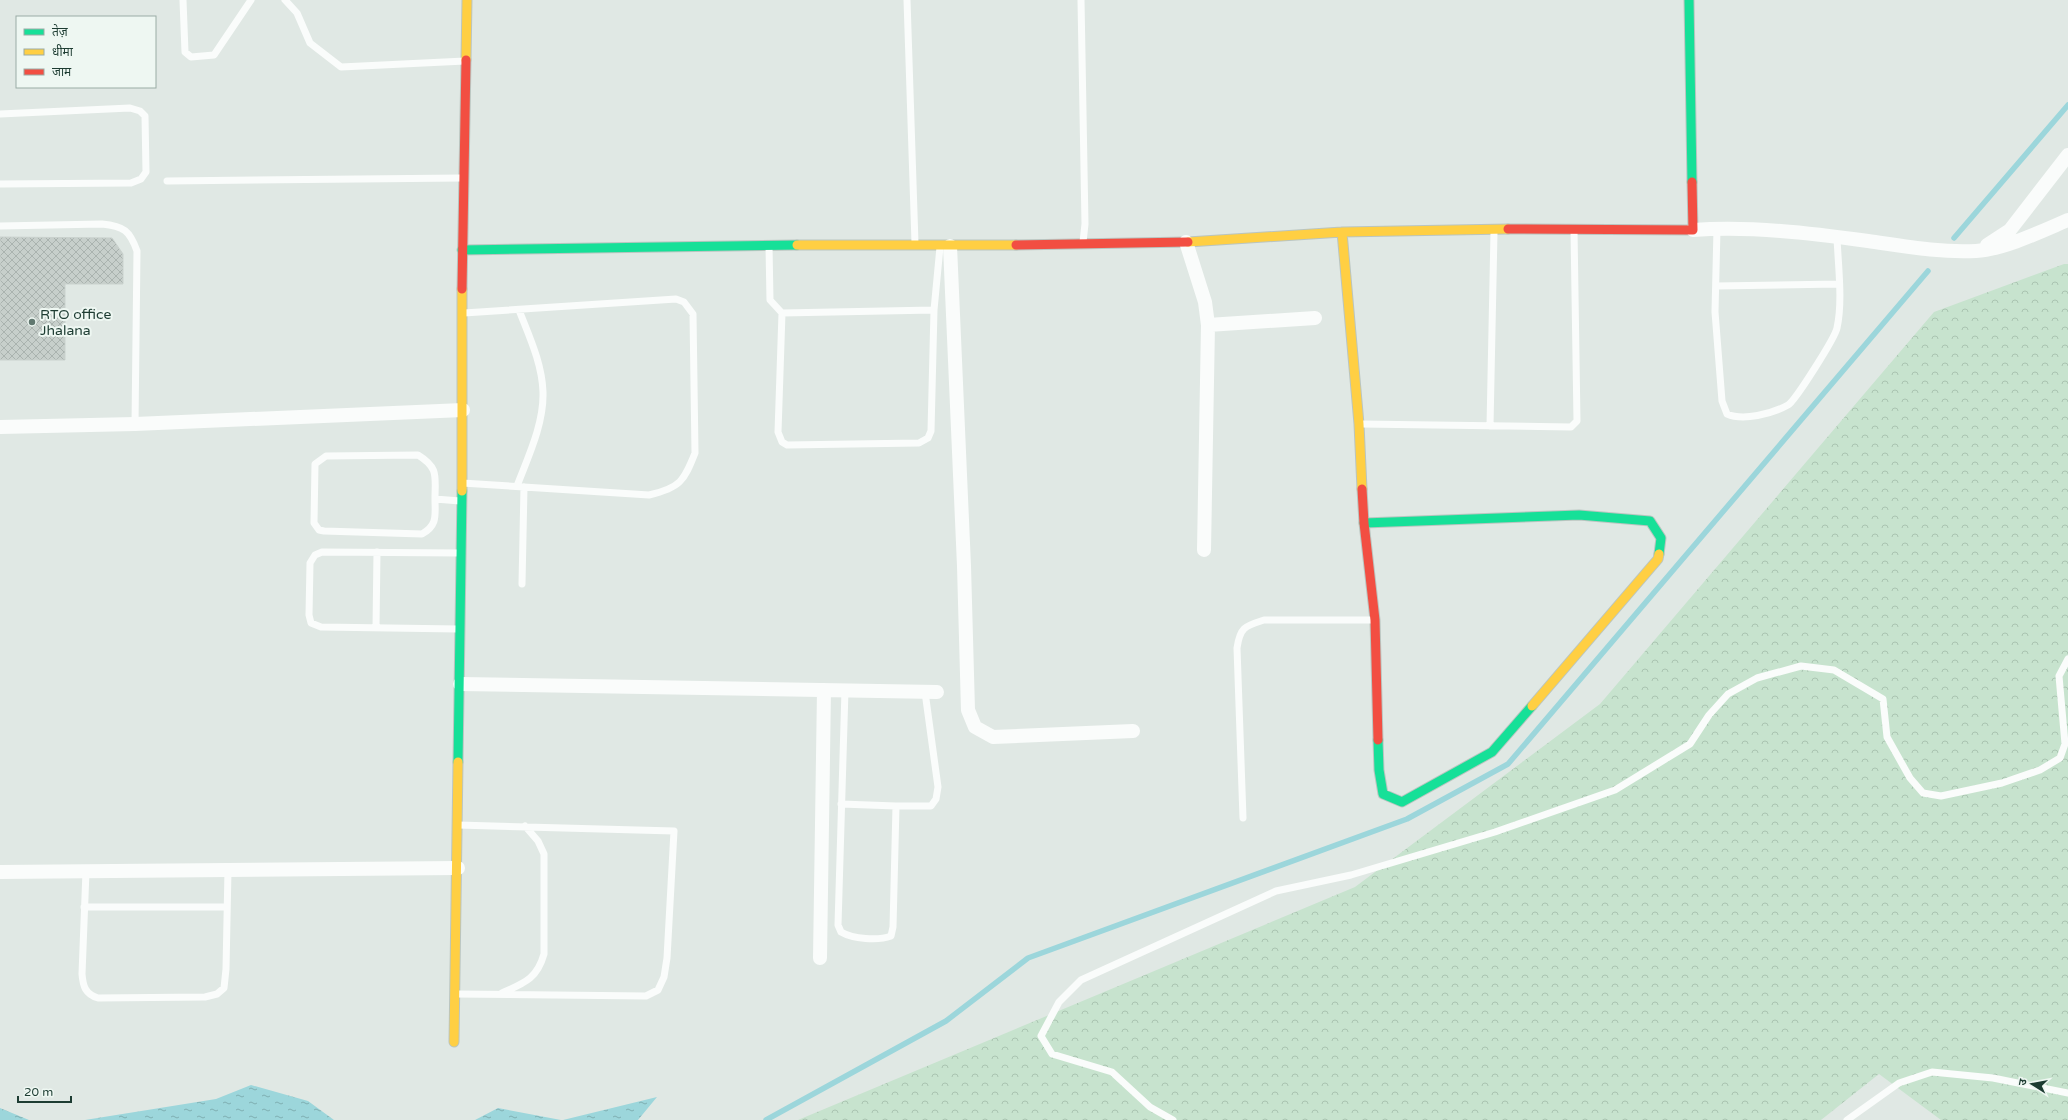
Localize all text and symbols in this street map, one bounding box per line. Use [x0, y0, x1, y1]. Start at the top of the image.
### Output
legend [16, 16, 156, 88]
text: तेज़ [52, 24, 69, 39]
text: धीमा [52, 44, 74, 59]
text: जाम [52, 65, 72, 79]
place label: RTO office Jhalana [40, 306, 111, 339]
marker: RTO office Jhalana [27, 317, 37, 327]
north arrow [2012, 1064, 2052, 1104]
text: उ [2016, 1077, 2030, 1087]
scale bar [18, 1078, 71, 1104]
text: 20 m [24, 1085, 53, 1099]

